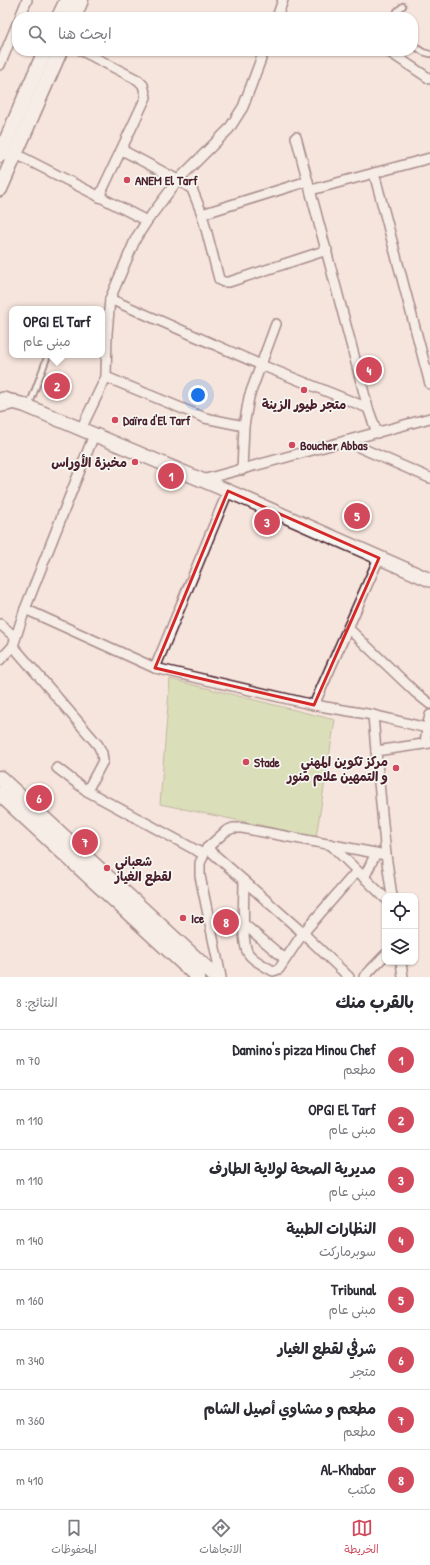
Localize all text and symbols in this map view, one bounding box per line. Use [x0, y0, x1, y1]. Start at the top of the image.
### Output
search box [12, 12, 418, 56]
icon: search [26, 23, 48, 45]
text: ابحث هنا [58, 23, 112, 44]
place label: ANEM El Tarf [135, 171, 198, 189]
marker: ANEM El Tarf [122, 175, 132, 185]
popup [9, 306, 105, 358]
text: OPGI El Tarf [23, 311, 91, 332]
text: مبنى عام [23, 332, 71, 350]
pin: 4 [356, 355, 382, 385]
pin: 2 [44, 371, 70, 401]
your location [188, 385, 208, 405]
marker: متجر طيور الزينة [299, 385, 309, 395]
place label: متجر طيور الزينة [262, 395, 346, 413]
place label: Daïra d'El Tarf [123, 411, 191, 429]
marker: Daïra d'El Tarf [110, 415, 120, 425]
place label: Boucher Abbas [300, 436, 368, 454]
marker: Boucher Abbas [287, 440, 297, 450]
place label: مخبزة الأوراس [51, 453, 127, 472]
marker: مخبزة الأوراس [130, 457, 140, 467]
pin: 1 [158, 461, 184, 491]
pin: 5 [344, 501, 370, 531]
pin: 3 [254, 507, 280, 537]
place label: مركز تكوين المهني و التمهين علام منور [286, 752, 388, 787]
place label: Stade [254, 753, 281, 771]
marker: Stade [241, 757, 251, 767]
marker: مركز تكوين المهني و التمهين علام منور [391, 763, 401, 773]
pin: 6 [26, 783, 52, 813]
pin: 7 [72, 827, 98, 857]
place label: شعباني لقطع الغيار [114, 852, 172, 886]
marker: شعباني لقطع الغيار [102, 863, 112, 873]
map controls [382, 893, 418, 965]
button: locate [382, 893, 418, 929]
pin: 8 [213, 907, 239, 937]
place label: Ice [191, 909, 205, 927]
marker: Ice [178, 913, 188, 923]
button: layers [382, 929, 418, 965]
text: بالقرب منك [336, 990, 414, 1013]
text: النتائج: 8 [16, 993, 58, 1011]
text: Damino's pizza Minou Chef [233, 1039, 376, 1060]
text: 70 m [16, 1051, 40, 1069]
text: 1 [399, 1051, 403, 1069]
text: مطعم [343, 1060, 376, 1078]
text: OPGI El Tarf [308, 1099, 376, 1120]
text: 110 m [16, 1111, 43, 1129]
text: 2 [398, 1111, 404, 1129]
text: مبنى عام [328, 1120, 376, 1138]
text: مديرية الصحة لولاية الطارف [209, 1158, 376, 1179]
text: 110 m [16, 1171, 43, 1189]
text: 3 [398, 1171, 404, 1189]
text: مبنى عام [328, 1182, 376, 1200]
text: النظارات الطبية [286, 1218, 376, 1239]
text: 140 m [16, 1231, 43, 1249]
text: 4 [399, 1231, 403, 1249]
text: سوبرماركت [319, 1242, 376, 1260]
text: Tribunal [331, 1279, 376, 1300]
text: 160 m [16, 1291, 44, 1309]
text: 5 [398, 1291, 404, 1309]
text: مبنى عام [328, 1300, 376, 1318]
text: شرفي لقطع الغيار [278, 1338, 376, 1359]
text: 340 m [16, 1351, 44, 1369]
text: 6 [398, 1351, 404, 1369]
text: متجر [351, 1362, 376, 1380]
text: مطعم و مشاوي أصيل الشام [204, 1398, 376, 1419]
text: 360 m [16, 1411, 45, 1429]
text: 7 [398, 1411, 404, 1429]
text: مطعم [343, 1422, 376, 1440]
text: Al-Khabar [321, 1459, 376, 1480]
text: 410 m [16, 1471, 43, 1489]
text: 8 [398, 1471, 404, 1489]
text: مكتب [348, 1480, 376, 1498]
tab: المحفوظات [51, 1517, 97, 1559]
tab: الاتجاهات [199, 1517, 242, 1559]
tab: الخريطة [344, 1517, 379, 1559]

